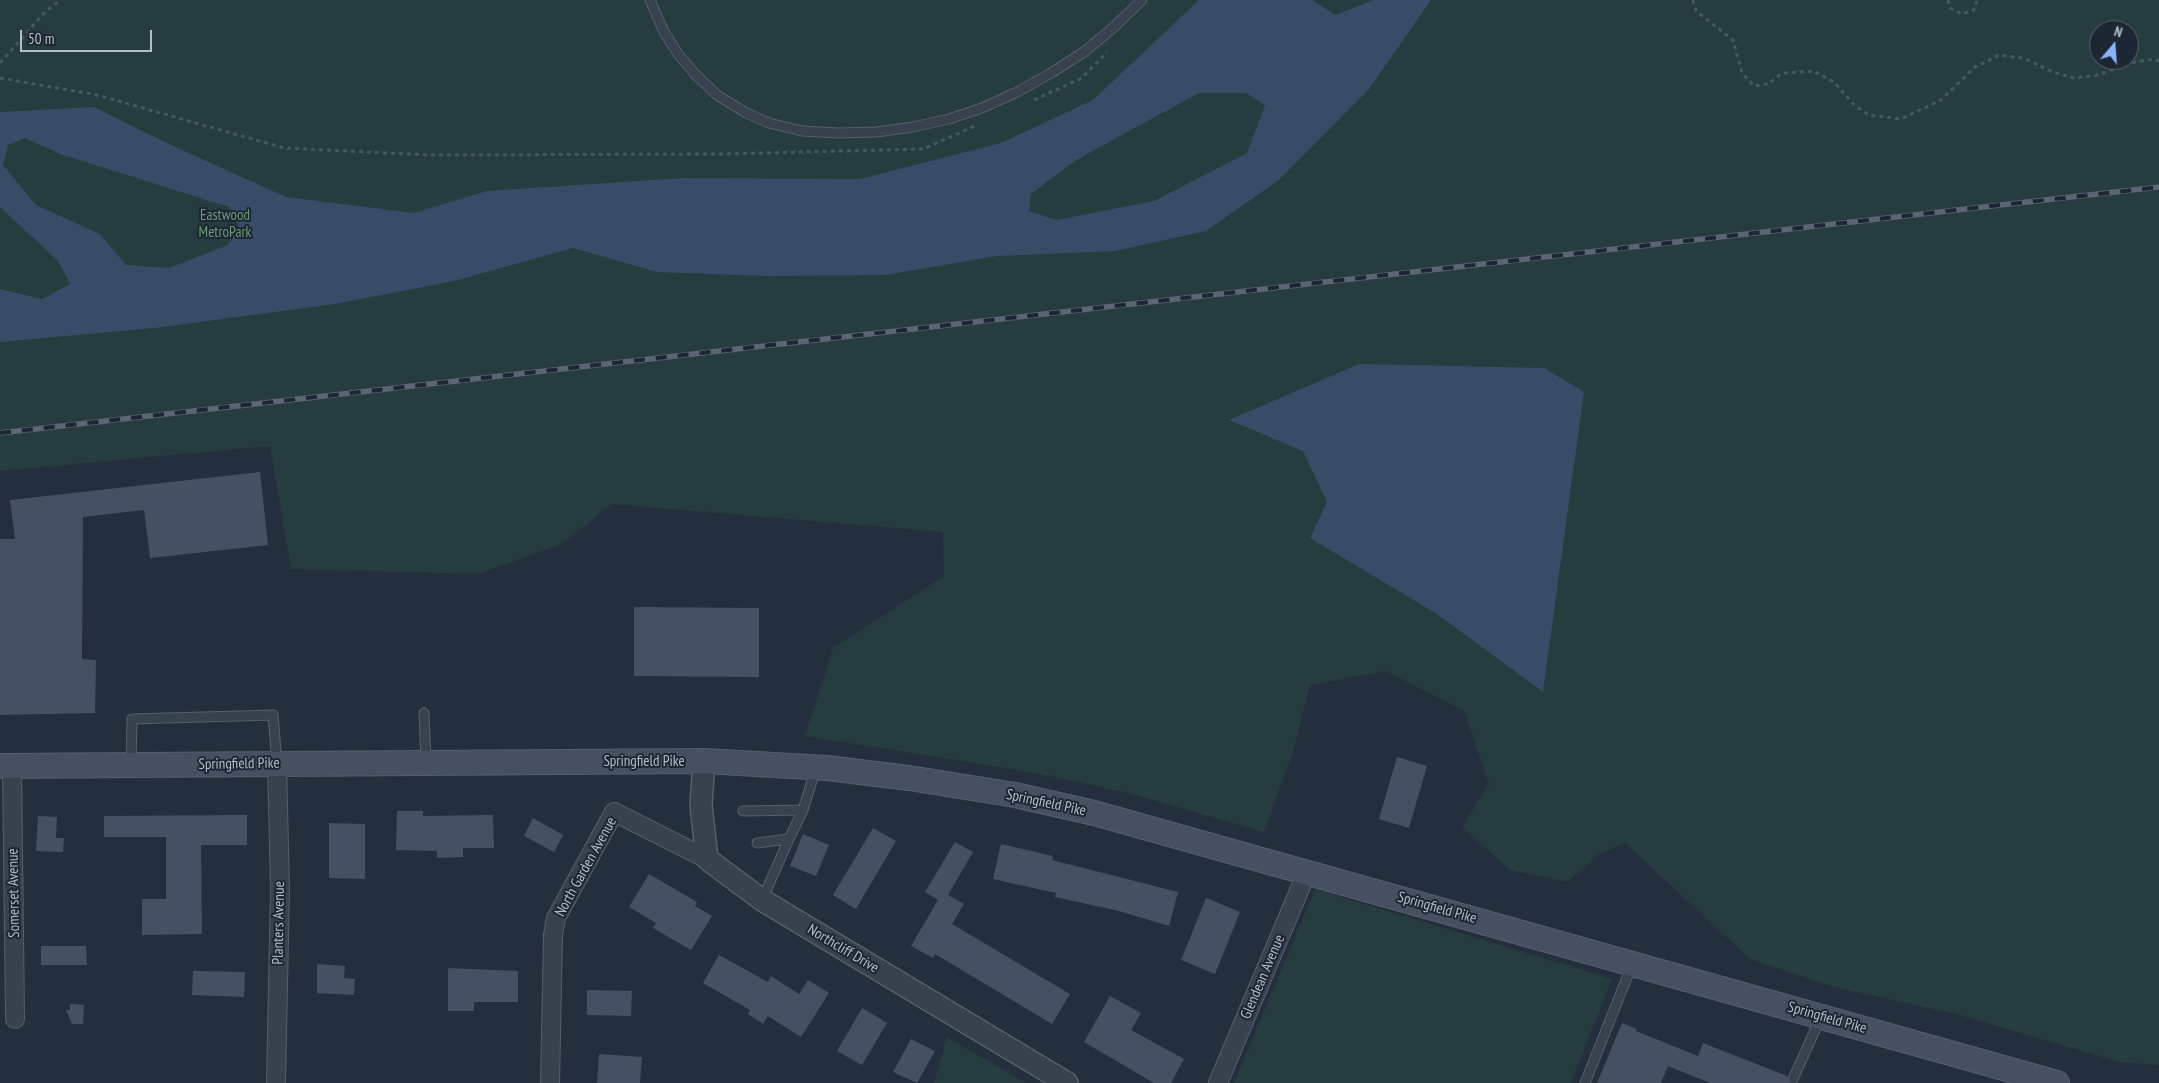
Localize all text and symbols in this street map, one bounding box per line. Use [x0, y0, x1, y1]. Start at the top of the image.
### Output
scale bar [22, 20, 155, 52]
north arrow [2089, 20, 2139, 70]
text: N [2112, 22, 2125, 41]
text: 50 m [28, 29, 54, 48]
park label: Eastwood MetroPark [199, 207, 251, 242]
street label: Springfield Pike [603, 753, 685, 771]
street label: Springfield Pike [198, 754, 280, 774]
street label: Springfield Pike [1004, 786, 1088, 820]
street label: North Garden Avenue [551, 814, 621, 920]
street label: Somerset Avenue [4, 848, 24, 938]
street label: Planters Avenue [269, 881, 289, 965]
street label: Springfield Pike [1396, 888, 1478, 928]
street label: Northcliff Drive [804, 921, 882, 977]
street label: Glendean Avenue [1237, 932, 1289, 1022]
street label: Springfield Pike [1786, 998, 1868, 1038]

